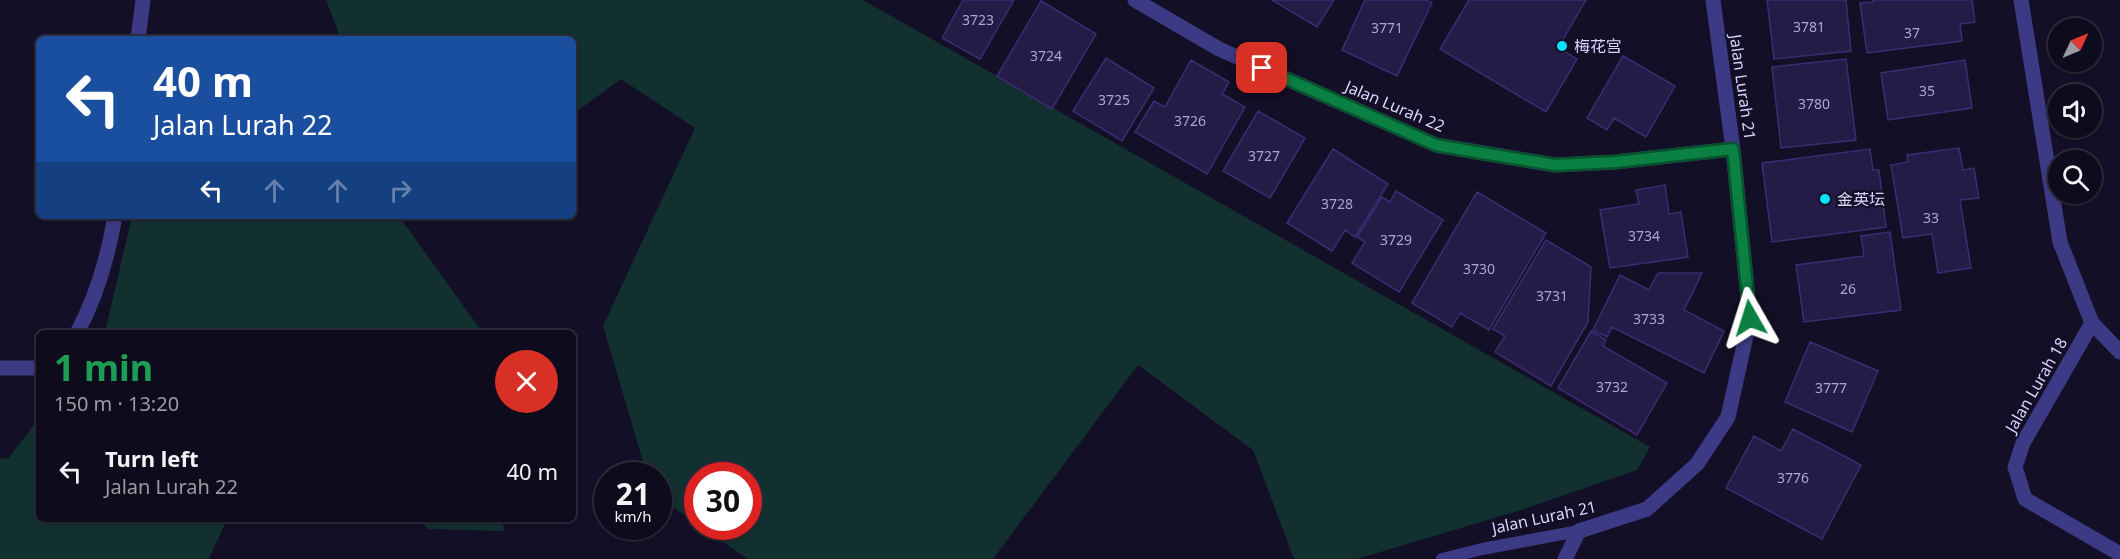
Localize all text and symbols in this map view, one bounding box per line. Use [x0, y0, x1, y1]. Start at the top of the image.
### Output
house number: 3723 [962, 10, 994, 29]
house number: 3781 [1793, 17, 1825, 36]
house number: 3771 [1371, 18, 1403, 37]
north arrow [2048, 18, 2102, 72]
map controls [2048, 18, 2102, 204]
house number: 37 [1904, 23, 1920, 42]
street label: Jalan Lurah 21 [1724, 31, 1761, 141]
place label: 梅花宫 [1574, 35, 1622, 57]
marker: 梅花宫 [1555, 39, 1569, 53]
pin [1236, 42, 1287, 93]
house number: 3724 [1030, 46, 1062, 65]
icon: arrive [1245, 51, 1278, 84]
text: 40 m [153, 52, 253, 109]
icon: left [54, 60, 132, 138]
street label: Jalan Lurah 22 [1340, 74, 1448, 137]
house number: 35 [1919, 81, 1935, 100]
button: sound [2048, 84, 2102, 138]
house number: 3725 [1098, 90, 1130, 109]
house number: 3780 [1798, 94, 1830, 113]
text: Jalan Lurah 22 [153, 106, 333, 143]
house number: 3726 [1174, 111, 1206, 130]
house number: 3727 [1248, 146, 1280, 165]
button: search [2048, 150, 2102, 204]
icon: left [195, 174, 228, 207]
icon: ahead [258, 174, 291, 207]
icon: ahead [321, 174, 354, 207]
icon: right [384, 174, 417, 207]
place label: 金英坛 [1837, 188, 1885, 210]
marker: 金英坛 [1818, 192, 1832, 206]
house number: 3728 [1321, 194, 1353, 213]
house number: 33 [1923, 208, 1939, 227]
house number: 3734 [1628, 226, 1660, 245]
house number: 3729 [1380, 230, 1412, 249]
house number: 3730 [1463, 259, 1495, 278]
house number: 26 [1840, 279, 1856, 298]
house number: 3731 [1536, 286, 1568, 305]
position arrow [1718, 286, 1782, 350]
house number: 3733 [1633, 309, 1665, 328]
street label: Jalan Lurah 18 [1999, 333, 2072, 438]
text: 1 min [54, 343, 153, 392]
button: close [495, 350, 558, 413]
house number: 3732 [1596, 377, 1628, 396]
house number: 3777 [1815, 378, 1847, 397]
text: 150 m · 13:20 [54, 390, 179, 417]
text: Turn left [105, 443, 199, 473]
icon: left [54, 455, 87, 488]
text: 40 m [507, 456, 558, 486]
speed limit sign: 30 [684, 462, 762, 540]
house number: 3776 [1777, 468, 1809, 487]
text: Jalan Lurah 22 [105, 473, 238, 500]
text: 21 [616, 473, 650, 514]
street label: Jalan Lurah 21 [1488, 495, 1598, 539]
text: km/h [615, 506, 651, 526]

